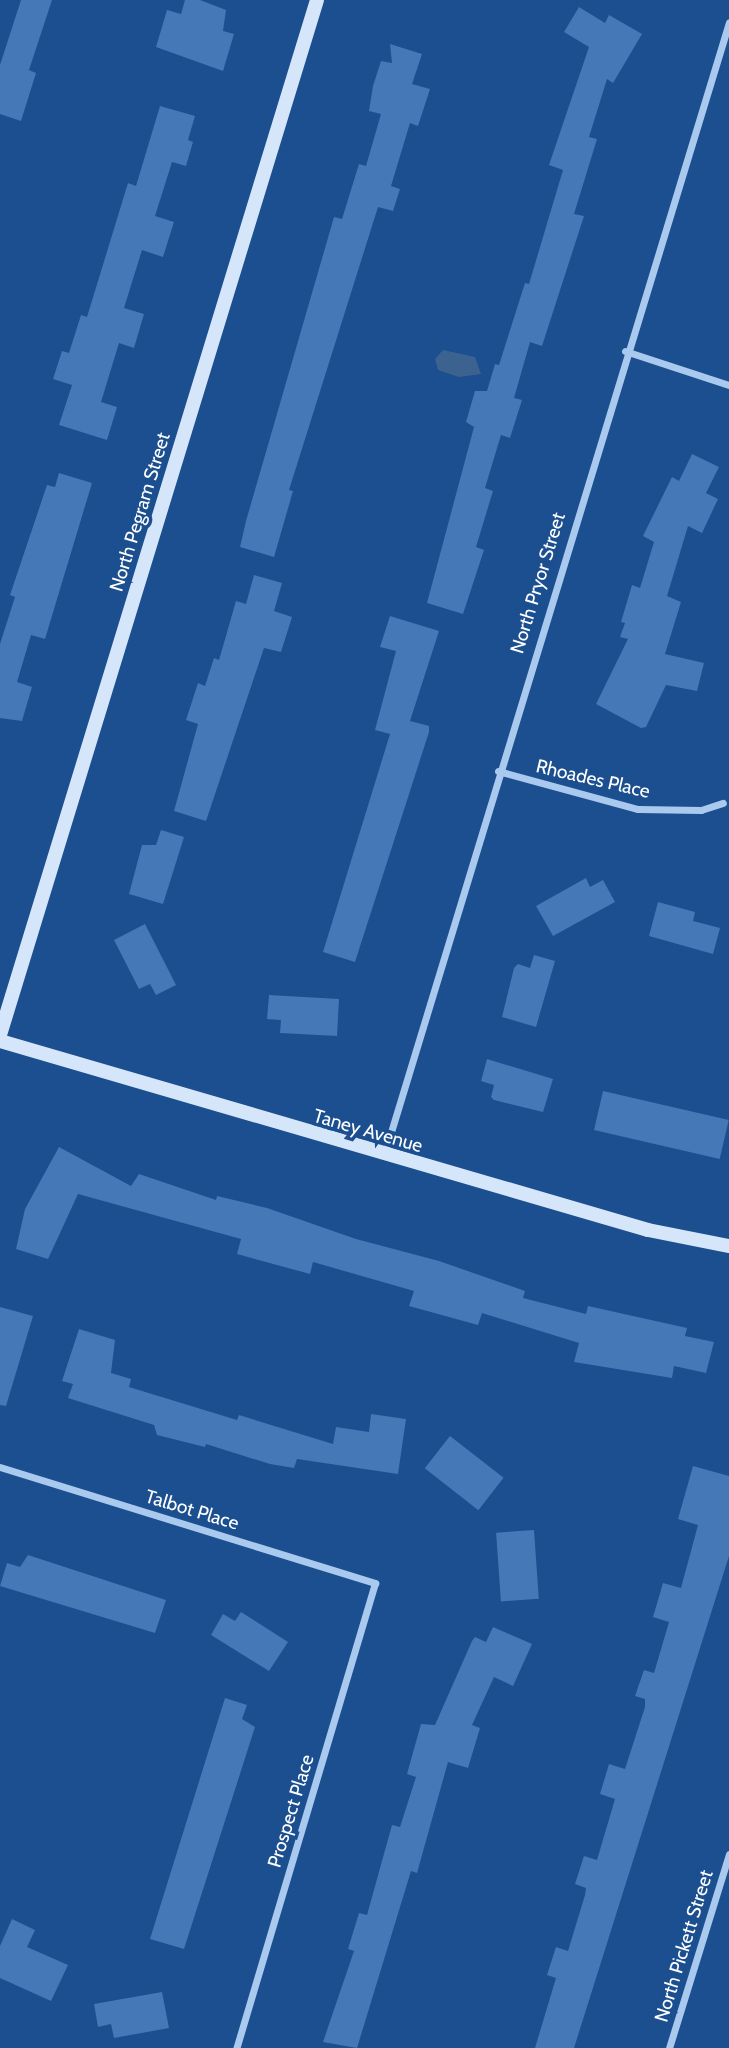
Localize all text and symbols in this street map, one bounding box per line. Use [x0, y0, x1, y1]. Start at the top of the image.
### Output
street label: North Pegram Street [105, 430, 175, 594]
street label: North Pryor Street [506, 510, 570, 656]
street label: Rhoades Place [534, 755, 652, 803]
street label: Taney Avenue [311, 1105, 425, 1157]
street label: Talbot Place [142, 1485, 242, 1535]
street label: Prospect Place [263, 1752, 319, 1870]
street label: North Pickett Street [650, 1867, 718, 2025]

